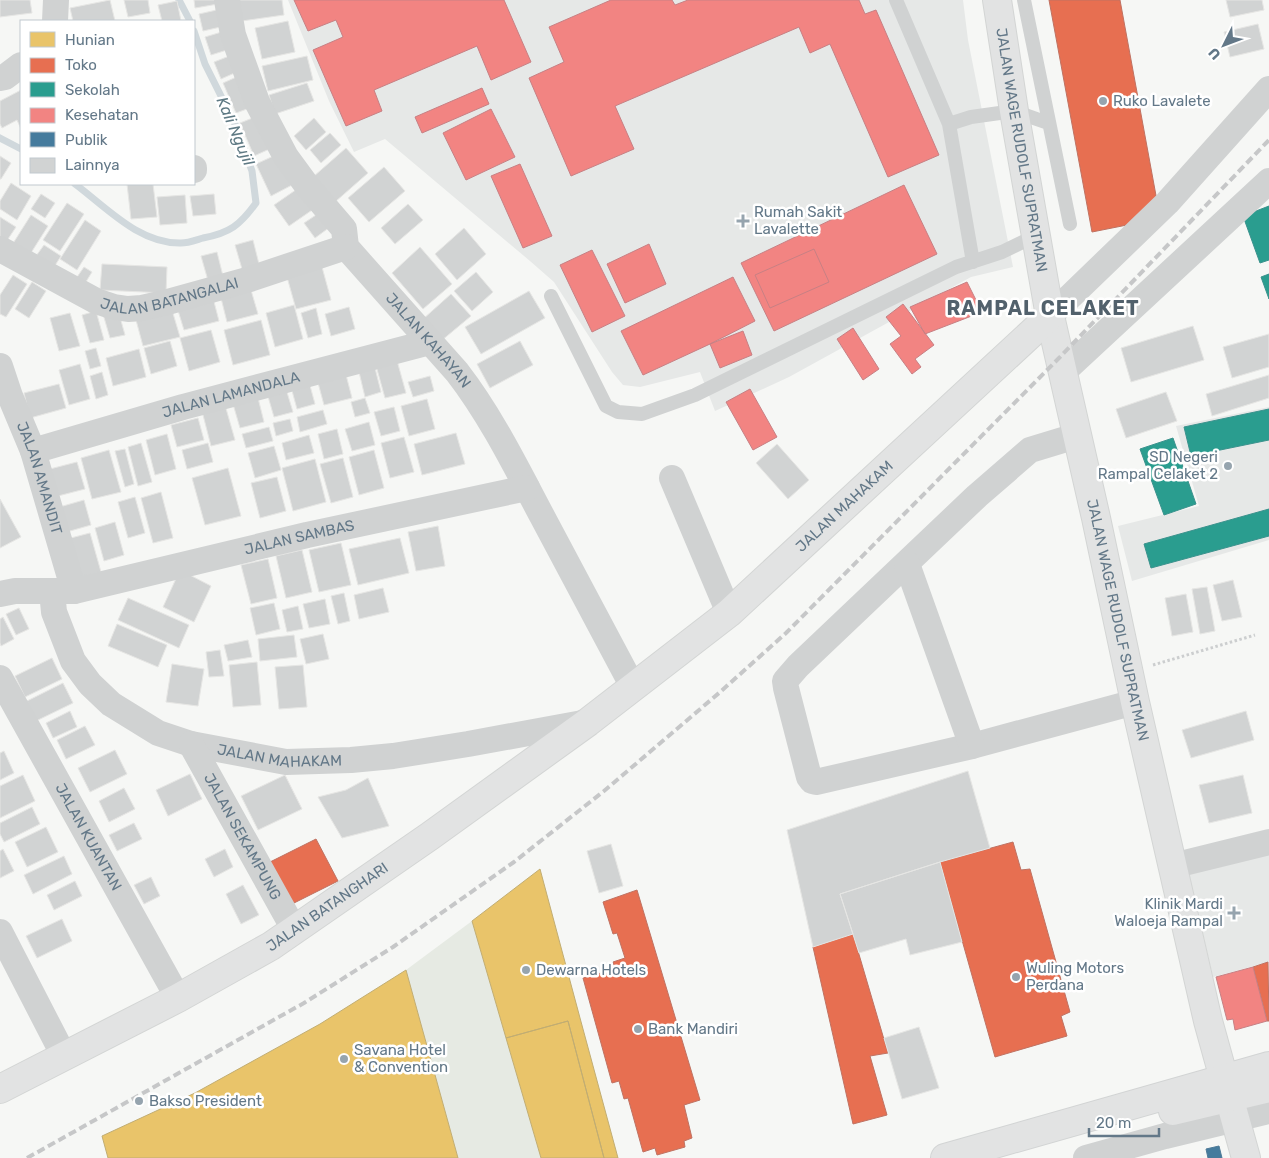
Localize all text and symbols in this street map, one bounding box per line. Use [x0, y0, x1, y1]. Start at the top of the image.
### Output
legend [20, 20, 195, 185]
north arrow [1199, 20, 1249, 70]
street label: JALAN WAGE RUDOLF SUPRATMAN [992, 27, 1051, 273]
text: Hunian [65, 31, 115, 49]
text: U [1205, 44, 1224, 63]
text: Toko [65, 56, 97, 74]
text: Sekolah [65, 81, 120, 99]
place label: Ruko Lavalete [1113, 92, 1211, 110]
water label: Kali Ngujil [213, 94, 259, 169]
marker: Ruko Lavalete [1097, 95, 1109, 107]
text: Kesehatan [65, 106, 139, 124]
text: Publik [65, 131, 108, 149]
text: Lainnya [65, 156, 120, 174]
place label: Rumah Sakit Lavalette [754, 203, 842, 238]
marker: Rumah Sakit Lavalette [736, 214, 750, 228]
street label: JALAN BATANGALAI [98, 274, 241, 318]
street label: JALAN KAHAYAN [382, 289, 475, 391]
district label: RAMPAL CELAKET [946, 296, 1140, 320]
street label: JALAN LAMANDALA [160, 368, 302, 422]
street label: JALAN AMANDIT [13, 419, 66, 537]
place label: SD Negeri Rampal Celaket 2 [1098, 448, 1218, 483]
street label: JALAN MAHAKAM [792, 457, 897, 556]
marker: SD Negeri Rampal Celaket 2 [1222, 460, 1234, 472]
street label: JALAN WAGE RUDOLF SUPRATMAN [1083, 497, 1153, 743]
street label: JALAN SAMBAS [243, 516, 356, 559]
street label: JALAN MAHAKAM [216, 740, 342, 772]
street label: JALAN SEKAMPUNG [200, 770, 285, 903]
street label: JALAN KUANTAN [51, 780, 125, 894]
street label: JALAN BATANGHARI [263, 859, 392, 955]
place label: Klinik Mardi Waloeja Rampal [1114, 895, 1223, 930]
marker: Klinik Mardi Waloeja Rampal [1227, 906, 1241, 920]
place label: Wuling Motors Perdana [1026, 959, 1125, 994]
place label: Dewarna Hotels [536, 961, 647, 979]
marker: Dewarna Hotels [520, 964, 532, 976]
marker: Wuling Motors Perdana [1010, 971, 1022, 983]
place label: Bank Mandiri [648, 1020, 738, 1038]
marker: Bank Mandiri [632, 1023, 644, 1035]
place label: Savana Hotel & Convention [354, 1041, 448, 1076]
marker: Savana Hotel & Convention [338, 1053, 350, 1065]
place label: Bakso President [149, 1092, 262, 1110]
marker: Bakso President [133, 1095, 145, 1107]
scale bar [1089, 1106, 1159, 1138]
text: 20 m [1096, 1114, 1131, 1132]

